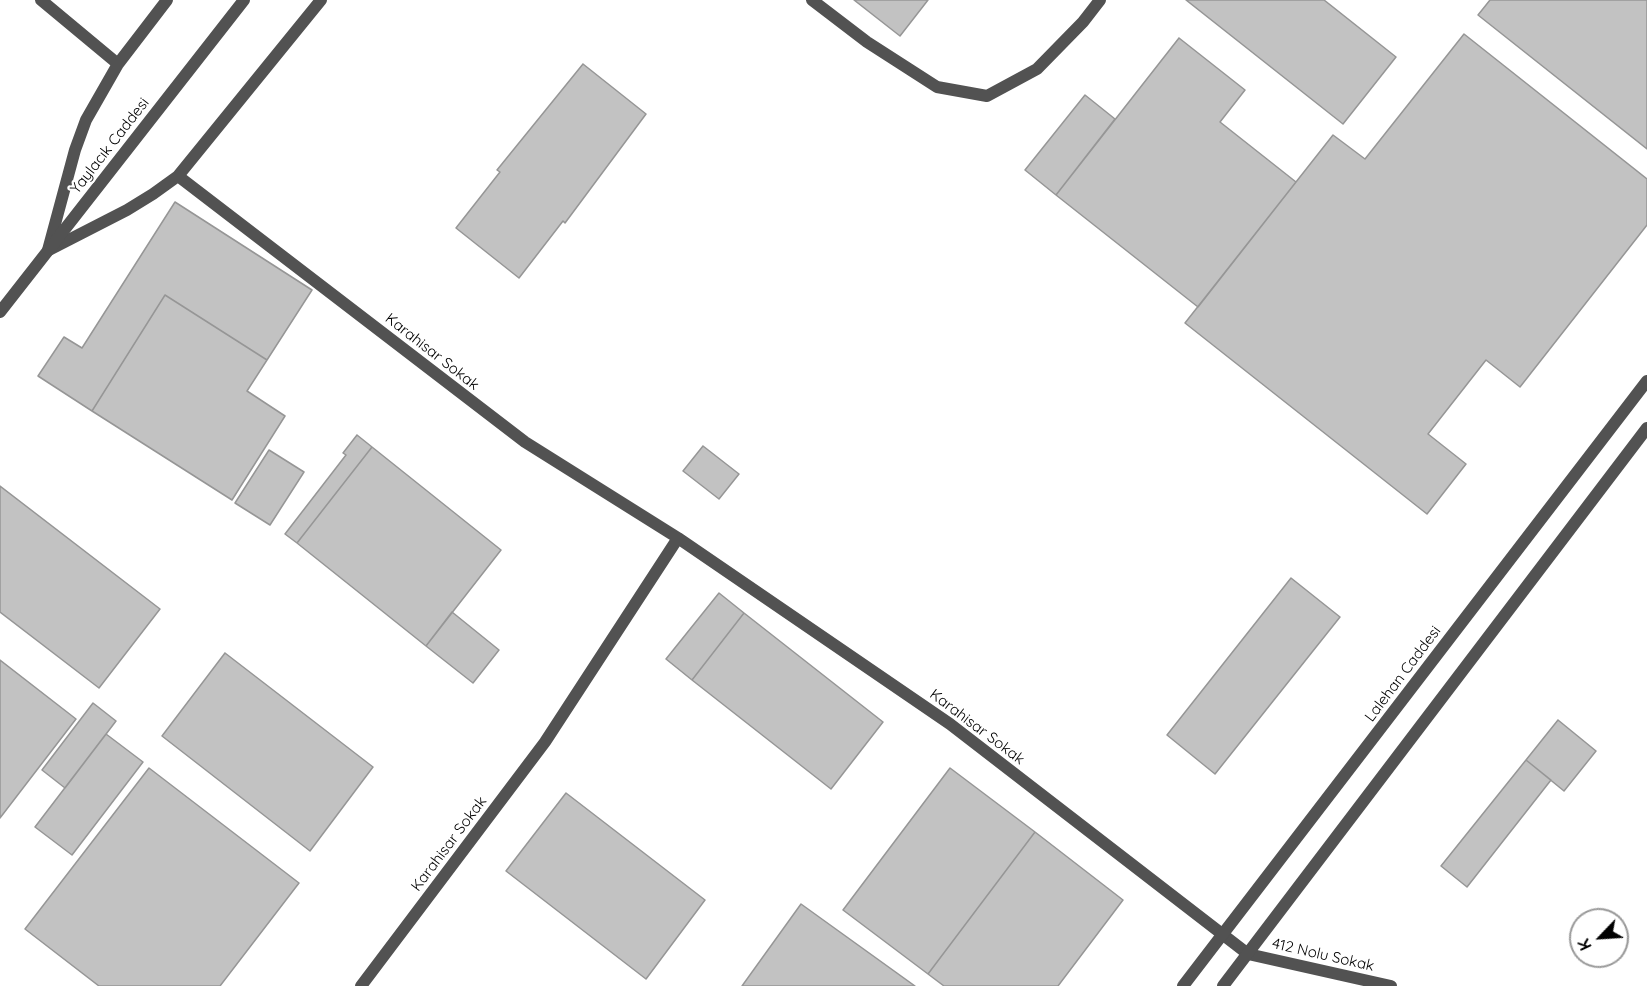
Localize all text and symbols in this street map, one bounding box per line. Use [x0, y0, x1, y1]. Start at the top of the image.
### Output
street label: Yaylacık Caddesi [67, 94, 153, 198]
street label: Karahisar Sokak [381, 310, 483, 394]
street label: Lalehan Caddesi [1361, 623, 1445, 725]
street label: Karahisar Sokak [926, 685, 1028, 769]
street label: Karahisar Sokak [407, 793, 491, 895]
north arrow [1569, 908, 1629, 968]
street label: 412 Nolu Sokak [1270, 934, 1376, 976]
text: K [1573, 936, 1596, 954]

